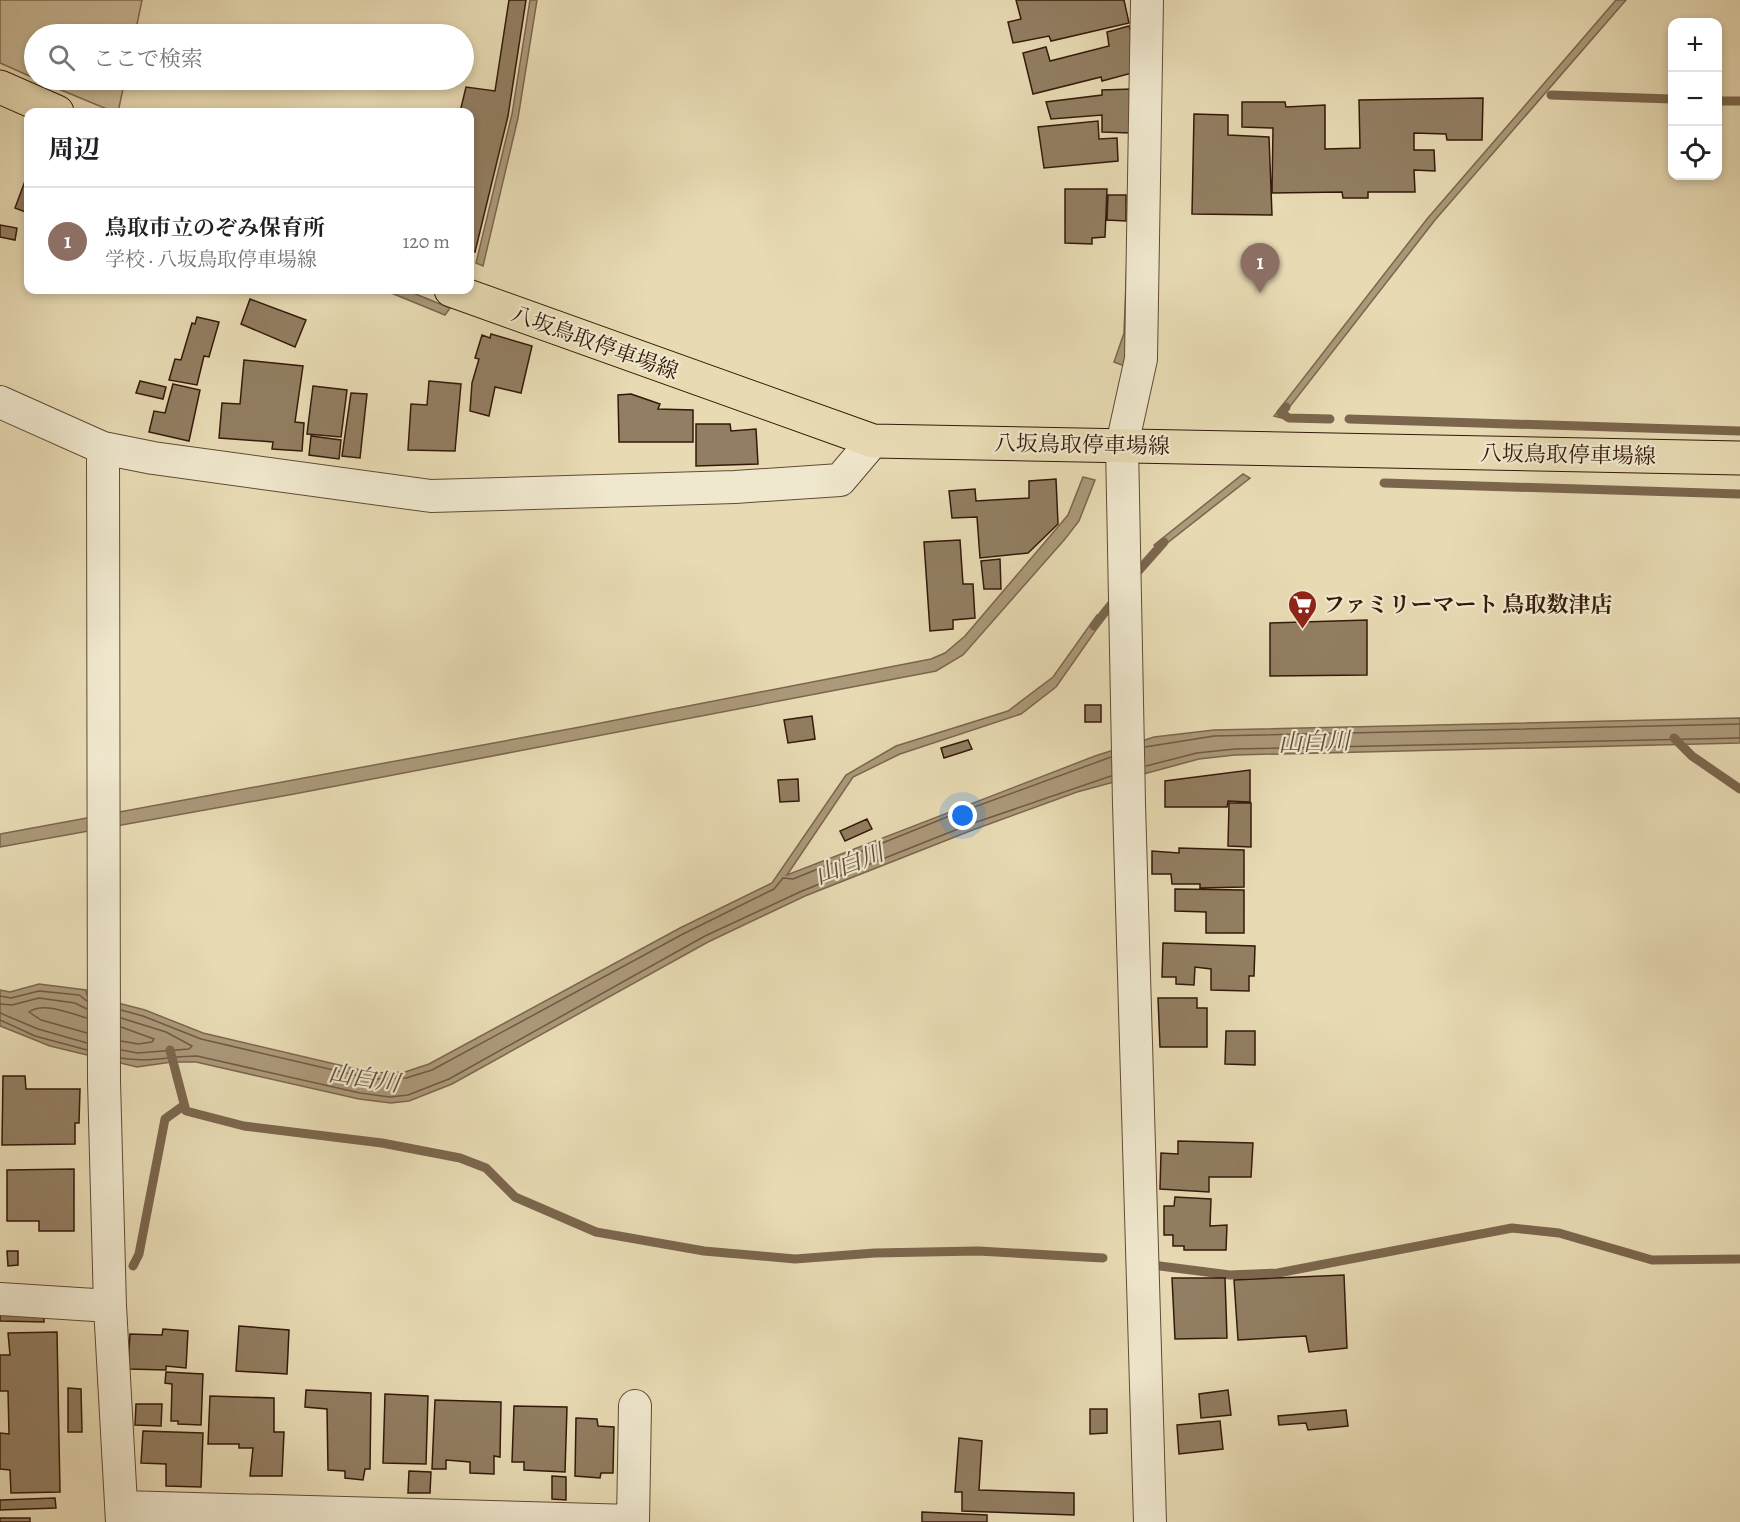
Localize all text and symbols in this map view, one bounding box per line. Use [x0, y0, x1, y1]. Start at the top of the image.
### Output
map controls [1668, 18, 1722, 180]
button: + [1668, 18, 1722, 72]
search box [24, 24, 474, 90]
icon: search [45, 41, 78, 74]
text: ここで検索 [93, 44, 203, 74]
button: − [1668, 72, 1722, 126]
button: locate [1668, 126, 1722, 180]
text: 周辺 [48, 132, 100, 167]
text: 鳥取市立のぞみ保育所 [105, 213, 325, 243]
text: 1 [64, 228, 71, 255]
text: 120 m [402, 228, 450, 255]
pin: 1 [1240, 244, 1280, 293]
text: 学校 · 八坂鳥取停車場線 [105, 246, 317, 273]
street label: 八坂鳥取停車場線 [507, 299, 682, 387]
street label: 八坂鳥取停車場線 [994, 428, 1170, 462]
street label: 八坂鳥取停車場線 [1480, 438, 1656, 472]
supermarket icon: ファミリーマート 鳥取数津店 [1286, 588, 1318, 630]
place label: ファミリーマート 鳥取数津店 [1323, 590, 1612, 620]
water label: 山白川 [1277, 725, 1354, 759]
your location [948, 801, 977, 830]
water label: 山白川 [810, 835, 891, 892]
water label: 山白川 [326, 1057, 405, 1100]

